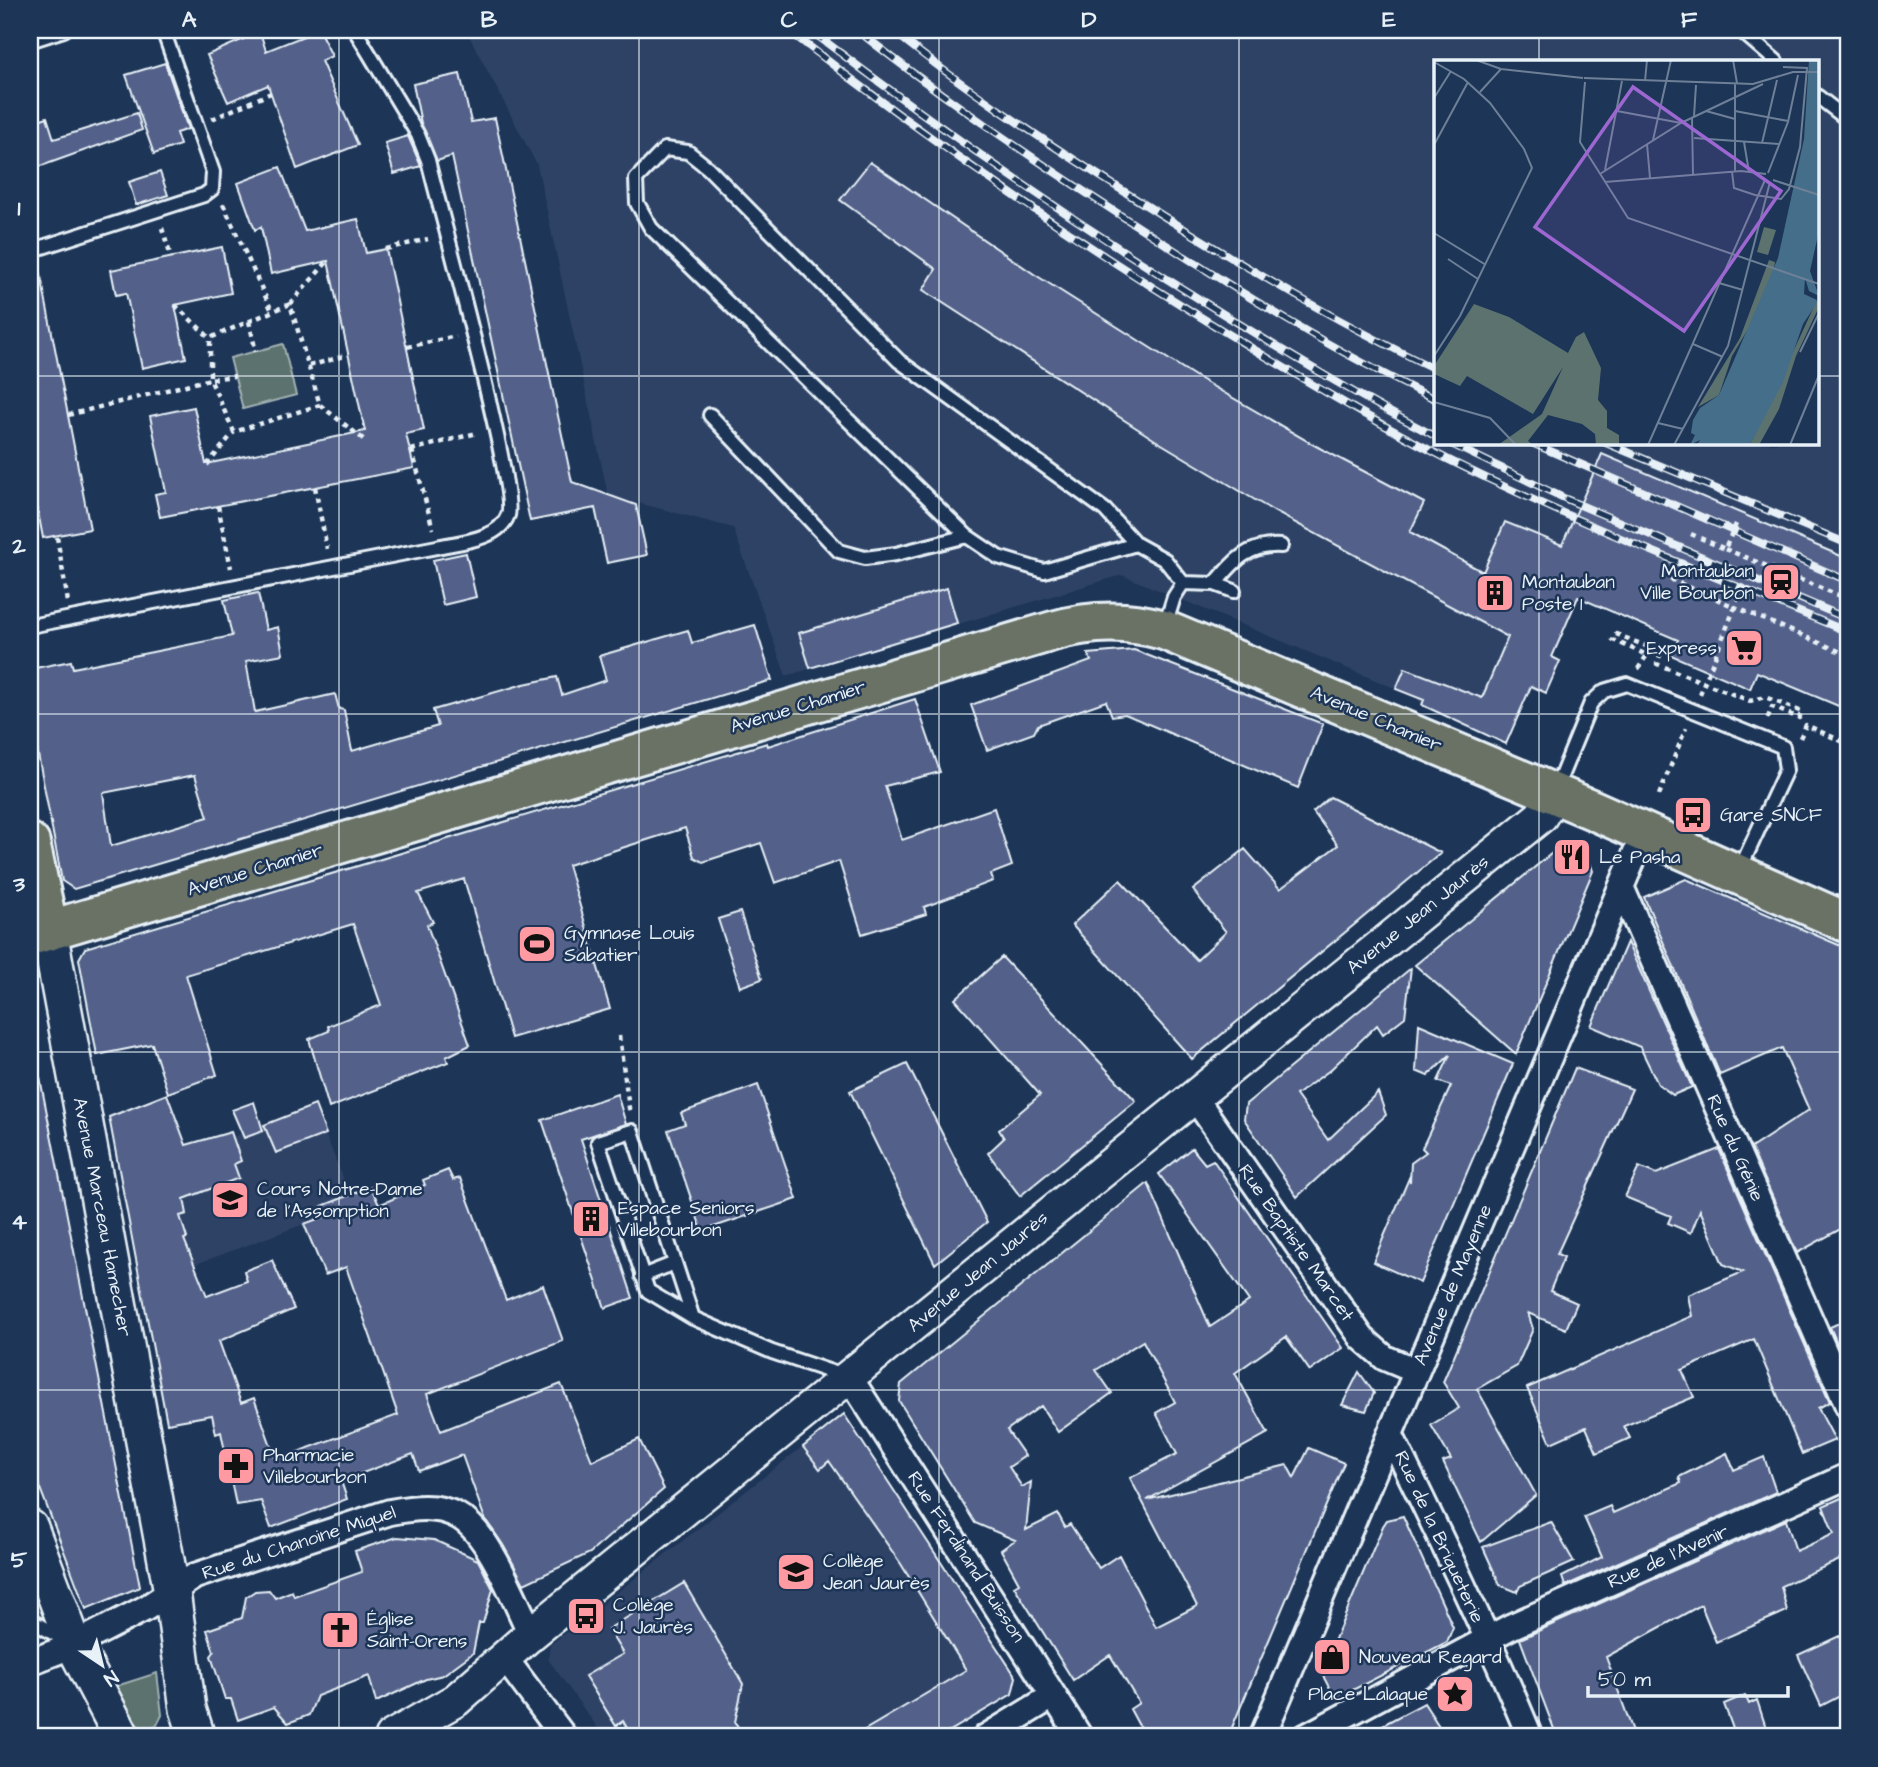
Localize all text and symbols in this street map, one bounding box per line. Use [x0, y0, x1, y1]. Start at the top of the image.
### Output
text: A [182, 4, 197, 36]
text: B [481, 4, 498, 36]
text: C [781, 4, 798, 36]
text: D [1082, 4, 1097, 36]
text: E [1382, 4, 1396, 36]
text: F [1681, 4, 1698, 36]
inset map [1434, 60, 1818, 444]
text: 1 [18, 192, 21, 224]
text: 2 [11, 530, 26, 562]
place label: Montauban Ville Bourbon [1640, 558, 1754, 607]
station icon: Montauban Ville Bourbon [1760, 561, 1802, 603]
place label: Montauban Poste 1 [1522, 569, 1615, 618]
building icon: Montauban Poste 1 [1474, 572, 1516, 614]
supermarket icon: Express [1723, 627, 1765, 669]
place label: Express [1646, 635, 1717, 662]
street label: Avenue Chamier [727, 673, 870, 740]
street label: Avenue Chamier [1306, 679, 1446, 759]
bus stop icon: Gare SNCF [1672, 794, 1714, 836]
place label: Gare SNCF [1720, 802, 1822, 829]
street label: Avenue Chamier [184, 836, 327, 903]
restaurant icon: Le Pasha [1551, 836, 1593, 878]
place label: Le Pasha [1599, 844, 1681, 871]
street label: Avenue Jean Jaurès [1341, 849, 1495, 981]
text: 3 [12, 868, 25, 900]
place label: Gymnase Louis Sabatier [564, 920, 695, 969]
sports icon: Gymnase Louis Sabatier [516, 923, 558, 965]
street label: Rue du Génie [1699, 1090, 1771, 1206]
street label: Avenue Marceau Hamecher [66, 1095, 139, 1339]
street label: Rue Baptiste Marcet [1231, 1159, 1361, 1327]
place label: Cours Notre-Dame de l'Assomption [257, 1176, 422, 1225]
school or university icon: Cours Notre-Dame de l'Assomption [209, 1179, 251, 1221]
place label: Espace Seniors Villebourbon [618, 1195, 755, 1244]
building icon: Espace Seniors Villebourbon [570, 1198, 612, 1240]
street label: Avenue de Mayenne [1407, 1200, 1500, 1370]
street label: Avenue Jean Jaurès [902, 1205, 1054, 1339]
text: 4 [11, 1206, 27, 1238]
place label: Pharmacie Villebourbon [263, 1442, 366, 1491]
pharmacy icon: Pharmacie Villebourbon [215, 1445, 257, 1487]
street label: Rue de la Briqueterie [1387, 1446, 1491, 1628]
street label: Rue Ferdinand Buisson [901, 1466, 1031, 1648]
street label: Rue du Chanoine Miquel [199, 1499, 399, 1587]
street label: Rue de l'Avenir [1603, 1518, 1733, 1596]
text: 5 [11, 1544, 28, 1576]
place label: Collège Jean Jaurès [823, 1548, 930, 1597]
school or university icon: Collège Jean Jaurès [775, 1551, 817, 1593]
place label: Collège J. Jaurès [613, 1592, 693, 1641]
bus stop icon: Collège J. Jaurès [565, 1595, 607, 1637]
place label: Église Saint-Orens [367, 1606, 467, 1655]
church icon: Église Saint-Orens [319, 1609, 361, 1651]
north arrow [66, 1630, 136, 1700]
shop icon: Nouveau Regard [1311, 1636, 1353, 1678]
place label: Nouveau Regard [1359, 1644, 1502, 1672]
scale bar [1588, 1655, 1787, 1699]
text: N [98, 1663, 124, 1692]
text: 50 m [1598, 1665, 1652, 1694]
place icon: Place Lalaque [1434, 1673, 1476, 1715]
place label: Place Lalaque [1308, 1681, 1428, 1708]

